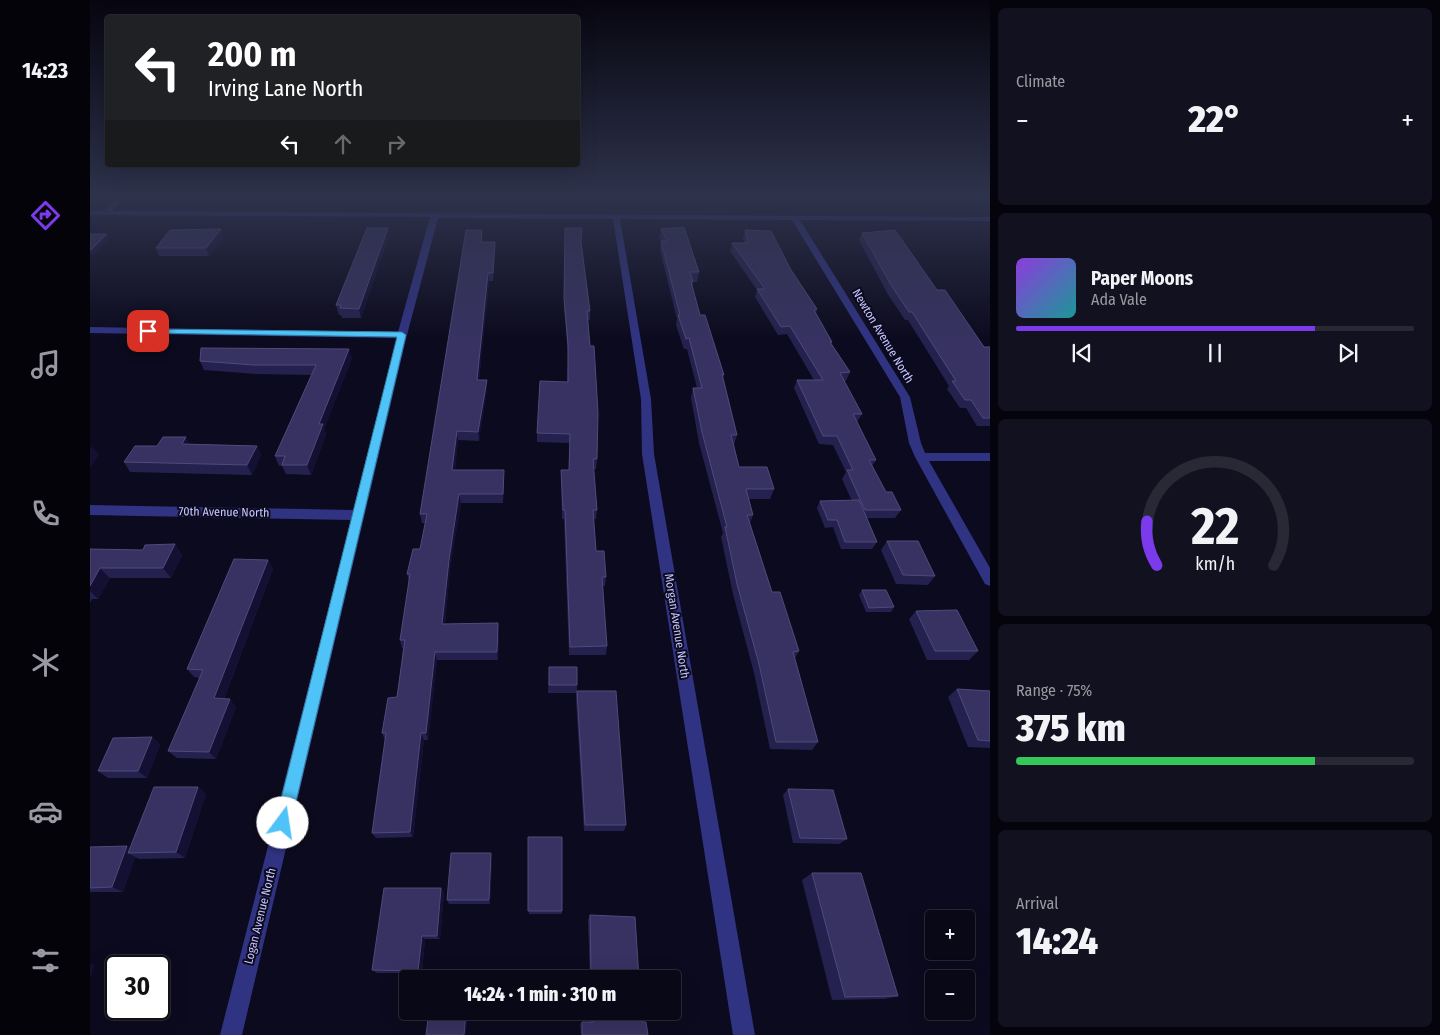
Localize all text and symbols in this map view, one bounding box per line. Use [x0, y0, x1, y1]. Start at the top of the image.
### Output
text: 200 m [208, 33, 296, 75]
icon: left [125, 35, 190, 100]
text: 14:23 [22, 57, 68, 84]
text: Climate [1016, 72, 1065, 91]
text: Irving Lane North [208, 75, 363, 102]
text: 22° [1188, 96, 1242, 142]
text: − [1016, 104, 1029, 137]
text: + [1401, 104, 1414, 137]
icon: left [276, 130, 304, 158]
icon: ahead [329, 130, 357, 158]
icon: right [382, 130, 410, 158]
icon: directions [28, 198, 63, 233]
text: Paper Moons [1091, 267, 1193, 290]
street label: Newton Avenue North [849, 286, 917, 386]
text: Ada Vale [1091, 290, 1147, 309]
pin [127, 310, 169, 352]
icon: arrive [134, 317, 162, 345]
icon: previous [1068, 339, 1096, 367]
icon: pause [1201, 339, 1229, 367]
icon: next [1334, 339, 1362, 367]
icon: music [28, 347, 63, 382]
text: 22 [1190, 495, 1239, 558]
icon: phone [28, 496, 63, 531]
street label: 70th Avenue North [178, 504, 270, 520]
text: km/h [1195, 553, 1235, 575]
street label: Morgan Avenue North [662, 572, 692, 680]
icon: climate [28, 645, 63, 680]
text: Range · 75% [1016, 681, 1092, 700]
text: 375 km [1016, 705, 1126, 751]
icon: car [28, 794, 63, 829]
position arrow [256, 796, 308, 848]
street label: Logan Avenue North [241, 866, 279, 966]
text: Arrival [1016, 894, 1058, 913]
map controls [925, 910, 975, 1020]
button: + [925, 910, 975, 960]
text: 14:24 [1016, 918, 1098, 964]
icon: filters [28, 943, 63, 978]
speed limit sign: 30 [105, 955, 170, 1020]
button: − [925, 970, 975, 1020]
text: 14:24 · 1 min · 310 m [464, 983, 616, 1006]

